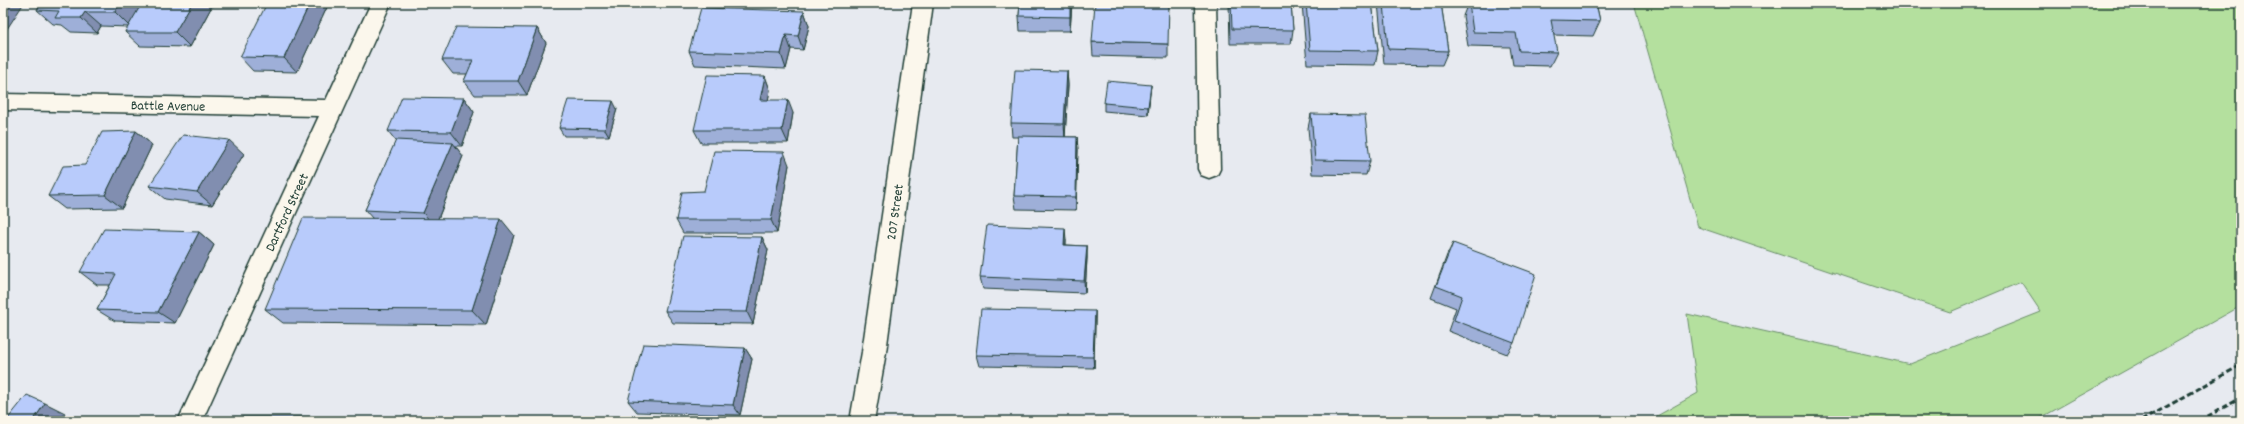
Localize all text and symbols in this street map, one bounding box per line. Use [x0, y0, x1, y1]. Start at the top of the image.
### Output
street label: Battle Avenue [131, 96, 205, 118]
street label: Dartford Street [261, 170, 315, 255]
street label: 207 Street [882, 183, 910, 242]

